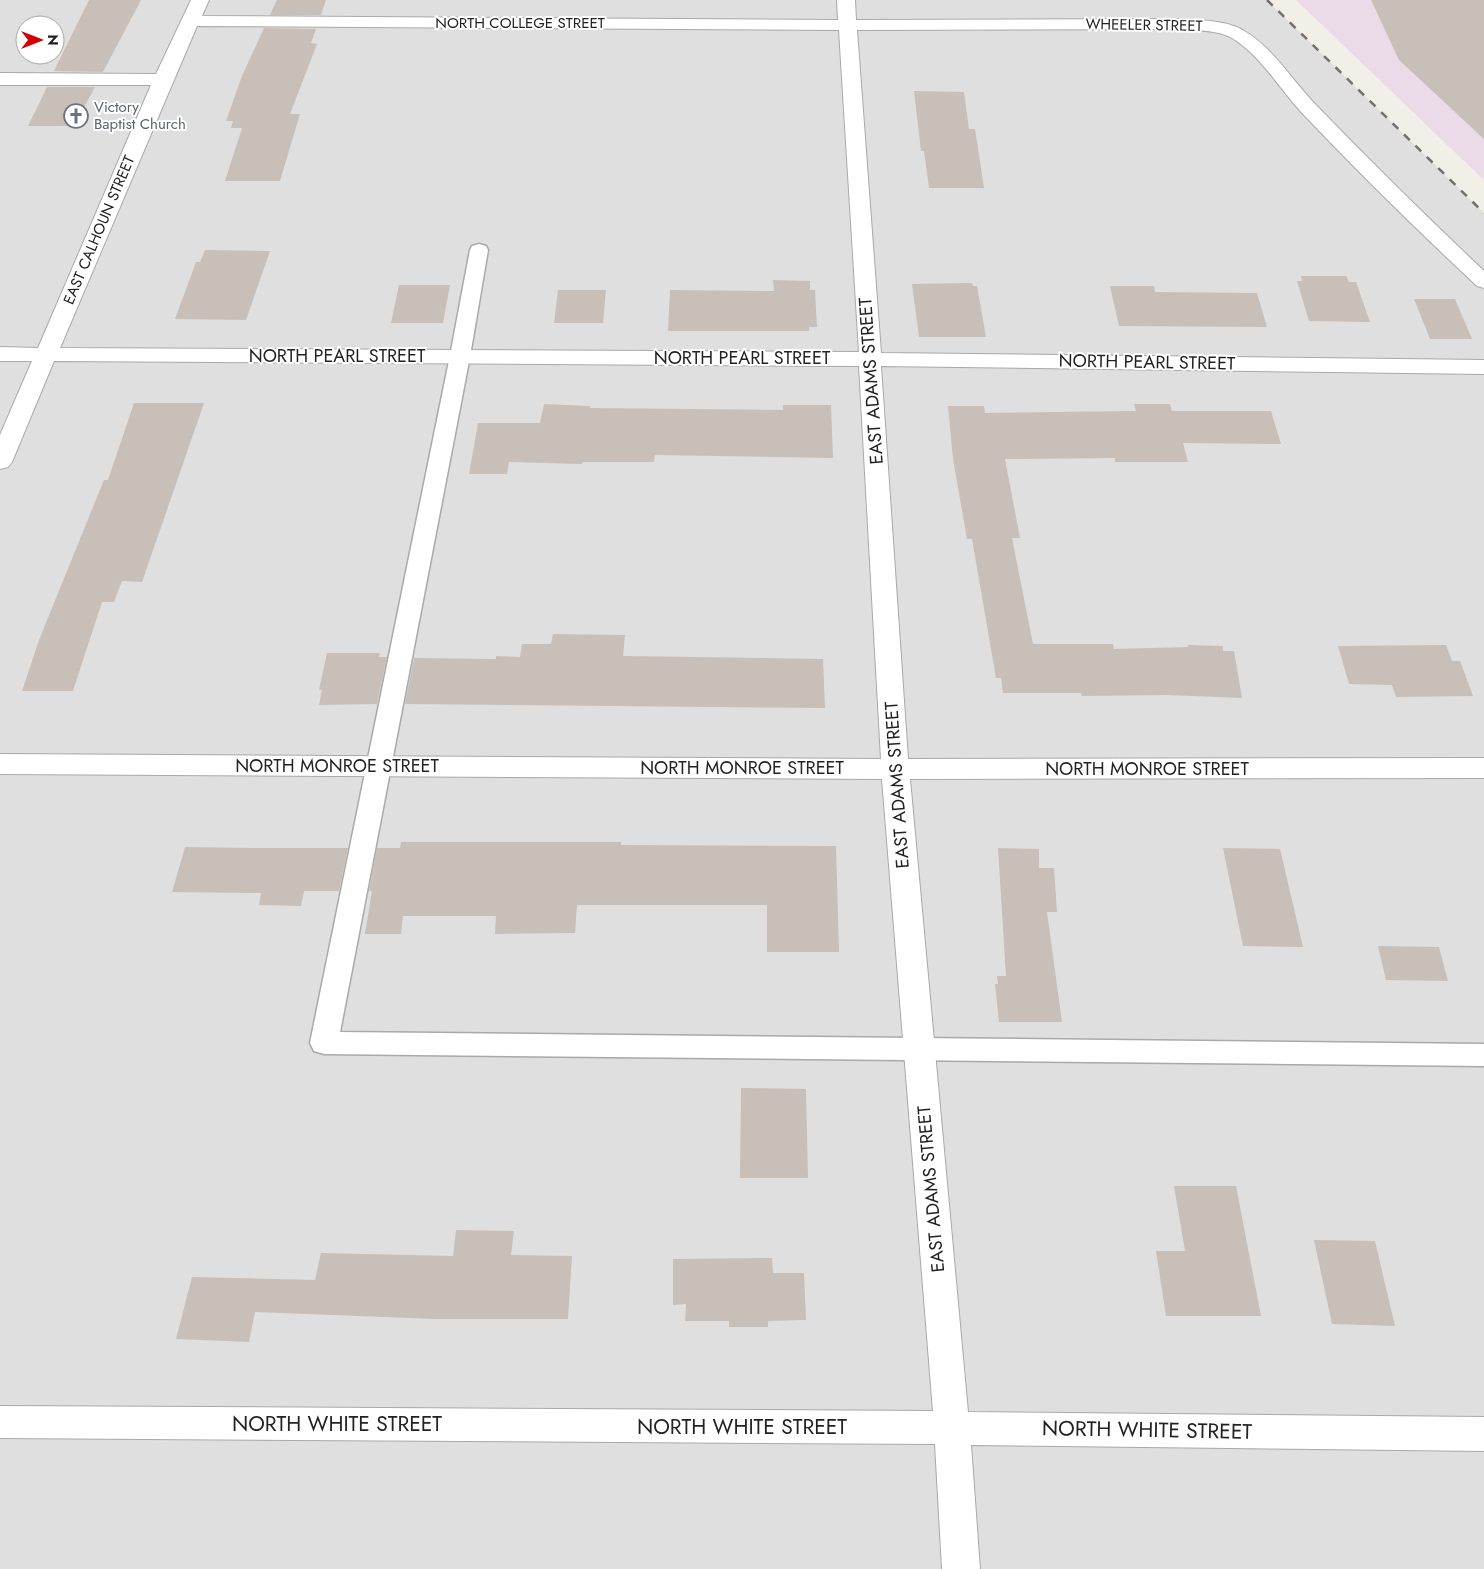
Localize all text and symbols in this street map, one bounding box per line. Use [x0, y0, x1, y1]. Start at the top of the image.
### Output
street label: NORTH COLLEGE STREET [435, 12, 605, 34]
street label: WHEELER STREET [1085, 13, 1203, 37]
north arrow [15, 15, 65, 65]
text: N [43, 34, 63, 46]
place label: Victory Baptist Church [94, 96, 186, 135]
church icon: Victory Baptist Church [63, 103, 89, 129]
street label: EAST CALHOUN STREET [58, 152, 140, 308]
street label: EAST ADAMS STREET [852, 296, 890, 465]
street label: NORTH PEARL STREET [249, 343, 426, 369]
street label: NORTH PEARL STREET [654, 345, 831, 371]
street label: NORTH PEARL STREET [1058, 347, 1236, 377]
street label: EAST ADAMS STREET [878, 700, 916, 869]
street label: NORTH MONROE STREET [235, 753, 439, 779]
street label: NORTH MONROE STREET [640, 755, 844, 781]
street label: NORTH MONROE STREET [1045, 756, 1249, 782]
street label: EAST ADAMS STREET [911, 1104, 951, 1273]
street label: NORTH WHITE STREET [232, 1409, 442, 1439]
street label: NORTH WHITE STREET [637, 1412, 847, 1442]
street label: NORTH WHITE STREET [1042, 1413, 1253, 1447]

